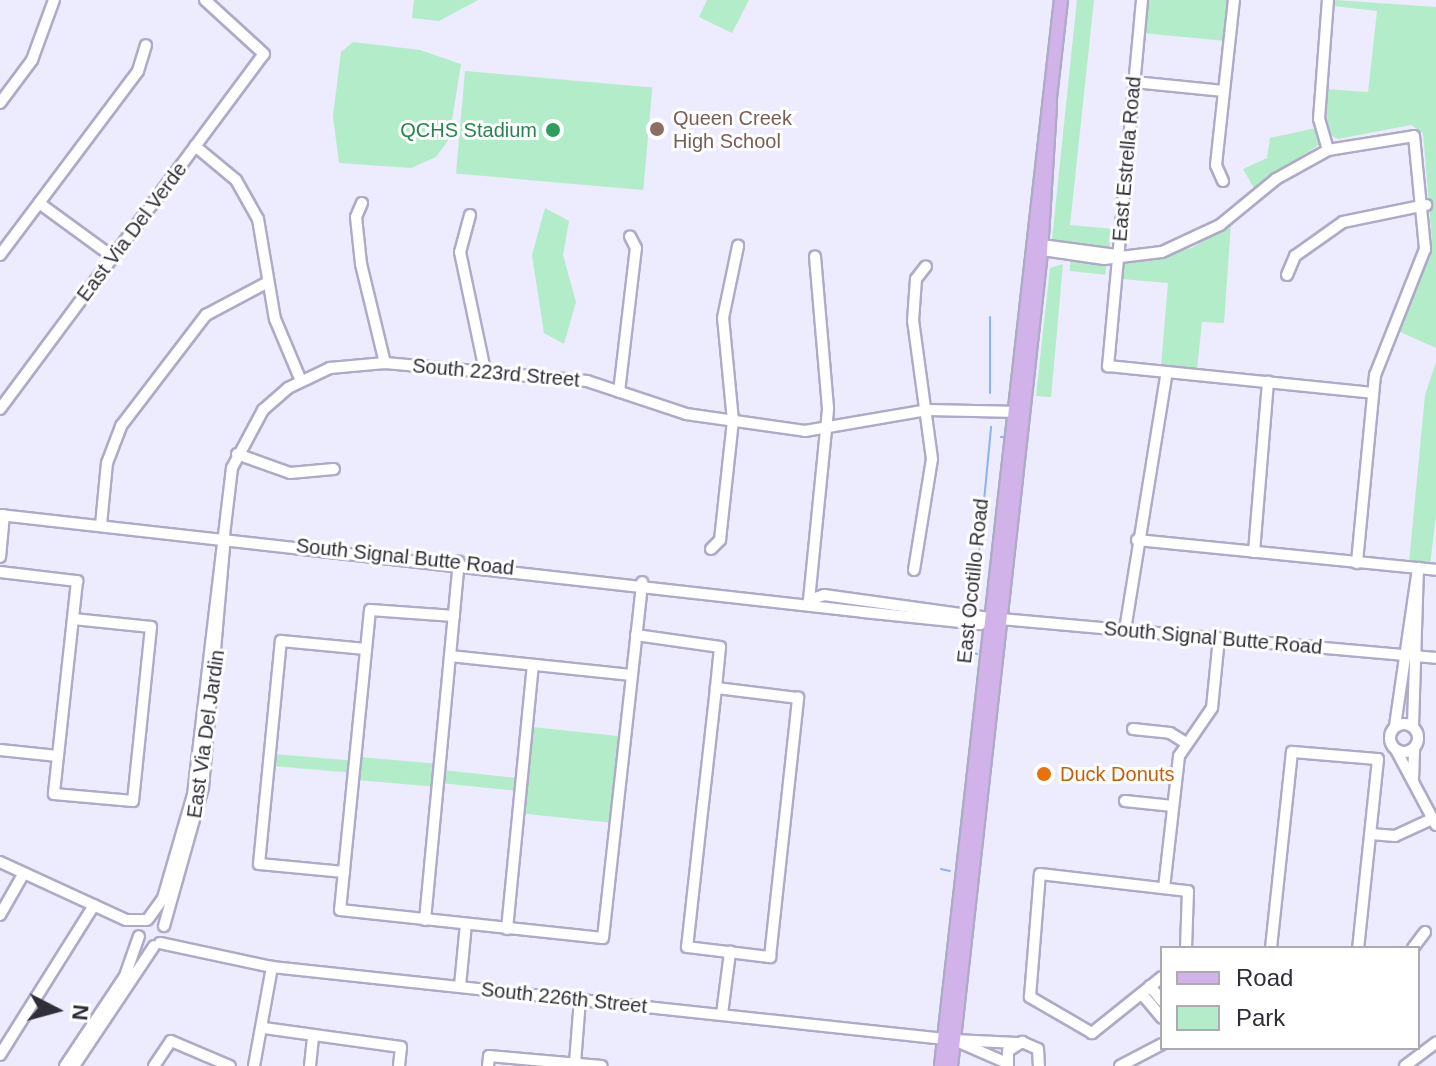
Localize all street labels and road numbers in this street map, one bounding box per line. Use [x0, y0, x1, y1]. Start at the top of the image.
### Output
street label: East Estrella Road [1108, 75, 1146, 243]
street label: East Via Del Verde [72, 158, 192, 306]
street label: South 223rd Street [411, 354, 581, 392]
street label: East Ocotillo Road [952, 497, 994, 665]
street label: South Signal Butte Road [295, 534, 515, 580]
street label: South Signal Butte Road [1103, 617, 1323, 659]
street label: East Via Del Jardin [182, 648, 230, 820]
street label: South 226th Street [480, 977, 648, 1019]

